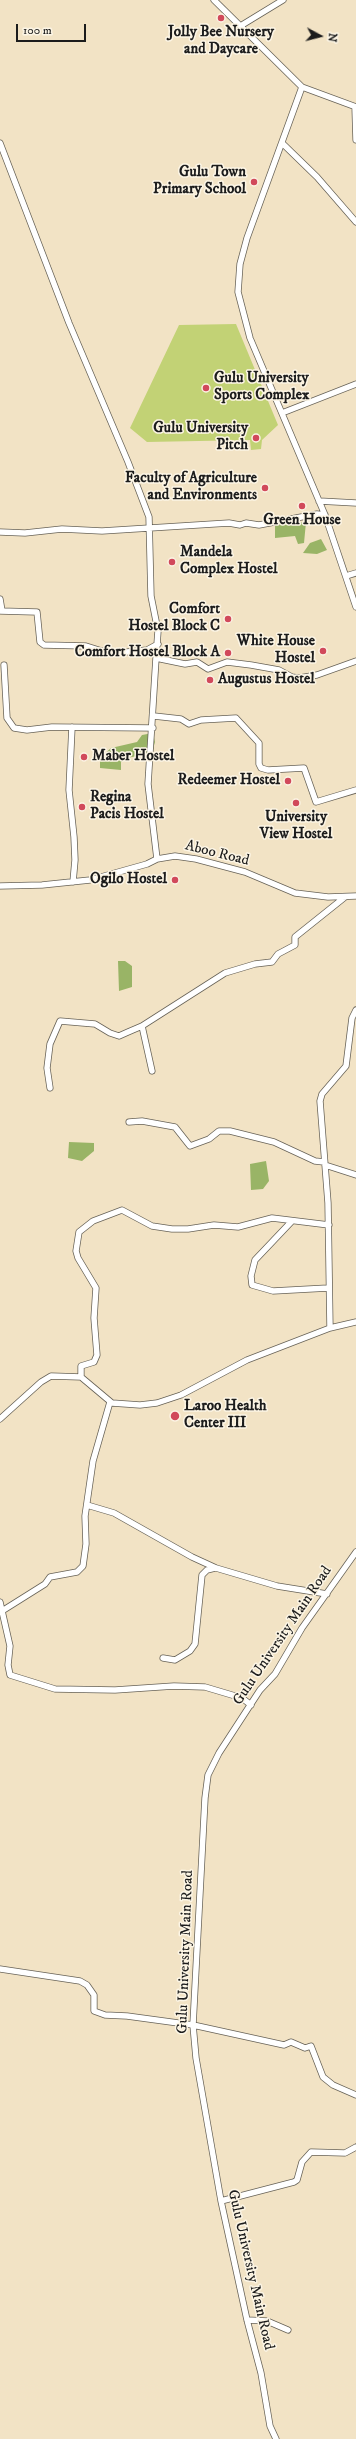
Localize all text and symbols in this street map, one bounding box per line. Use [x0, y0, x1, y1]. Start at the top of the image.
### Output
marker: Jolly Bee Nursery and Daycare [216, 13, 226, 23]
scale bar [18, 16, 88, 42]
north arrow [300, 16, 340, 56]
text: 100 m [23, 23, 52, 38]
place label: Jolly Bee Nursery and Daycare [168, 24, 274, 59]
text: N [324, 32, 339, 43]
place label: Gulu Town Primary School [153, 164, 246, 199]
marker: Gulu Town Primary School [249, 177, 259, 187]
place label: Gulu University Sports Complex [214, 370, 309, 405]
marker: Gulu University Sports Complex [201, 383, 211, 393]
place label: Gulu University Pitch [153, 420, 248, 455]
marker: Gulu University Pitch [251, 433, 261, 443]
place label: Faculty of Agriculture and Environments [125, 470, 257, 505]
marker: Faculty of Agriculture and Environments [260, 483, 270, 493]
marker: Green House [297, 501, 307, 511]
place label: Green House [263, 512, 341, 530]
place label: Mandela Complex Hostel [180, 544, 277, 579]
marker: Mandela Complex Hostel [167, 557, 177, 567]
place label: Comfort Hostel Block C [128, 601, 220, 636]
marker: Comfort Hostel Block C [223, 614, 233, 624]
place label: White House Hostel [237, 633, 315, 668]
place label: Comfort Hostel Block A [75, 644, 220, 662]
marker: White House Hostel [318, 646, 328, 656]
marker: Comfort Hostel Block A [223, 648, 233, 658]
place label: Augustus Hostel [218, 671, 315, 689]
marker: Augustus Hostel [205, 675, 215, 685]
place label: Maber Hostel [92, 748, 174, 766]
marker: Maber Hostel [79, 752, 89, 762]
place label: Redeemer Hostel [178, 772, 280, 790]
marker: Redeemer Hostel [283, 776, 293, 786]
place label: Regina Pacis Hostel [90, 789, 164, 824]
marker: University View Hostel [291, 798, 301, 808]
marker: Regina Pacis Hostel [77, 802, 87, 812]
place label: University View Hostel [260, 809, 332, 844]
street label: Aboo Road [183, 837, 251, 871]
place label: Ogilo Hostel [90, 871, 167, 889]
marker: Ogilo Hostel [170, 875, 180, 885]
place label: Laroo Health Center III [184, 1398, 267, 1433]
marker: Laroo Health Center III [169, 1410, 181, 1422]
street label: Gulu University Main Road [230, 1563, 336, 1709]
street label: Gulu University Main Road [174, 1870, 198, 2034]
street label: Gulu University Main Road [223, 2188, 277, 2352]

